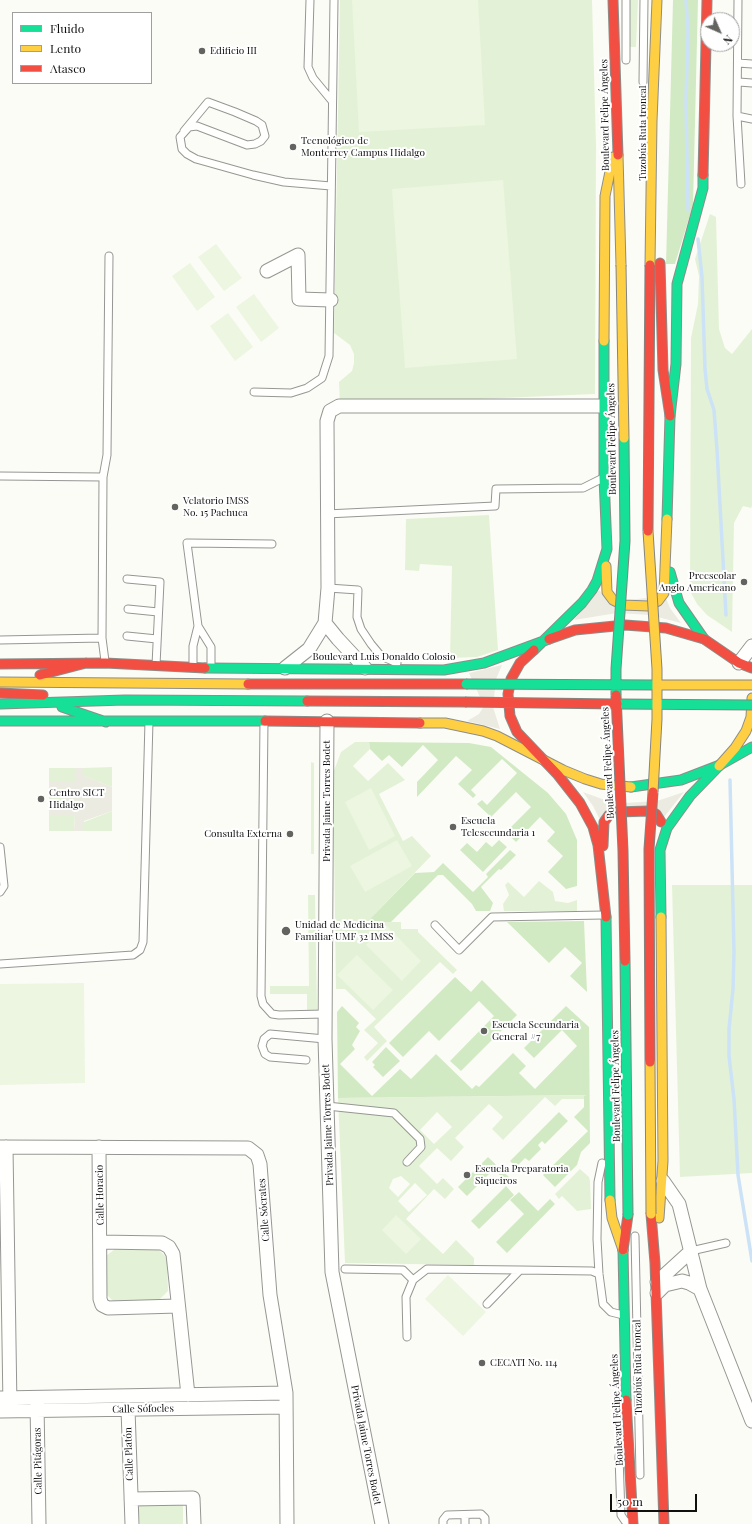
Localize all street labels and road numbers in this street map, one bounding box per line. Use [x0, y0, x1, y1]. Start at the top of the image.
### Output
street label: Boulevard Felipe Ángeles [598, 59, 612, 171]
street label: Tuzobús Ruta troncal [637, 85, 649, 181]
street label: Boulevard Felipe Ángeles [605, 383, 619, 495]
street label: Boulevard Luis Donaldo Colosio [313, 651, 455, 663]
street label: Boulevard Felipe Ángeles [599, 707, 617, 819]
street label: Privada Jaime Torres Bodet [321, 740, 333, 862]
street label: Boulevard Felipe Ángeles [609, 1030, 623, 1142]
street label: Privada Jaime Torres Bodet [320, 1064, 336, 1186]
street label: Calle Horacio [93, 1165, 107, 1225]
street label: Calle Sócrates [256, 1178, 272, 1242]
street label: Tuzobús Ruta troncal [631, 1319, 645, 1415]
street label: Boulevard Felipe Ángeles [608, 1354, 626, 1466]
street label: Privada Jaime Torres Bodet [348, 1384, 384, 1506]
street label: Calle Sófocles [112, 1402, 174, 1416]
street label: Calle Pitágoras [31, 1427, 45, 1495]
street label: Calle Platón [122, 1427, 136, 1481]

